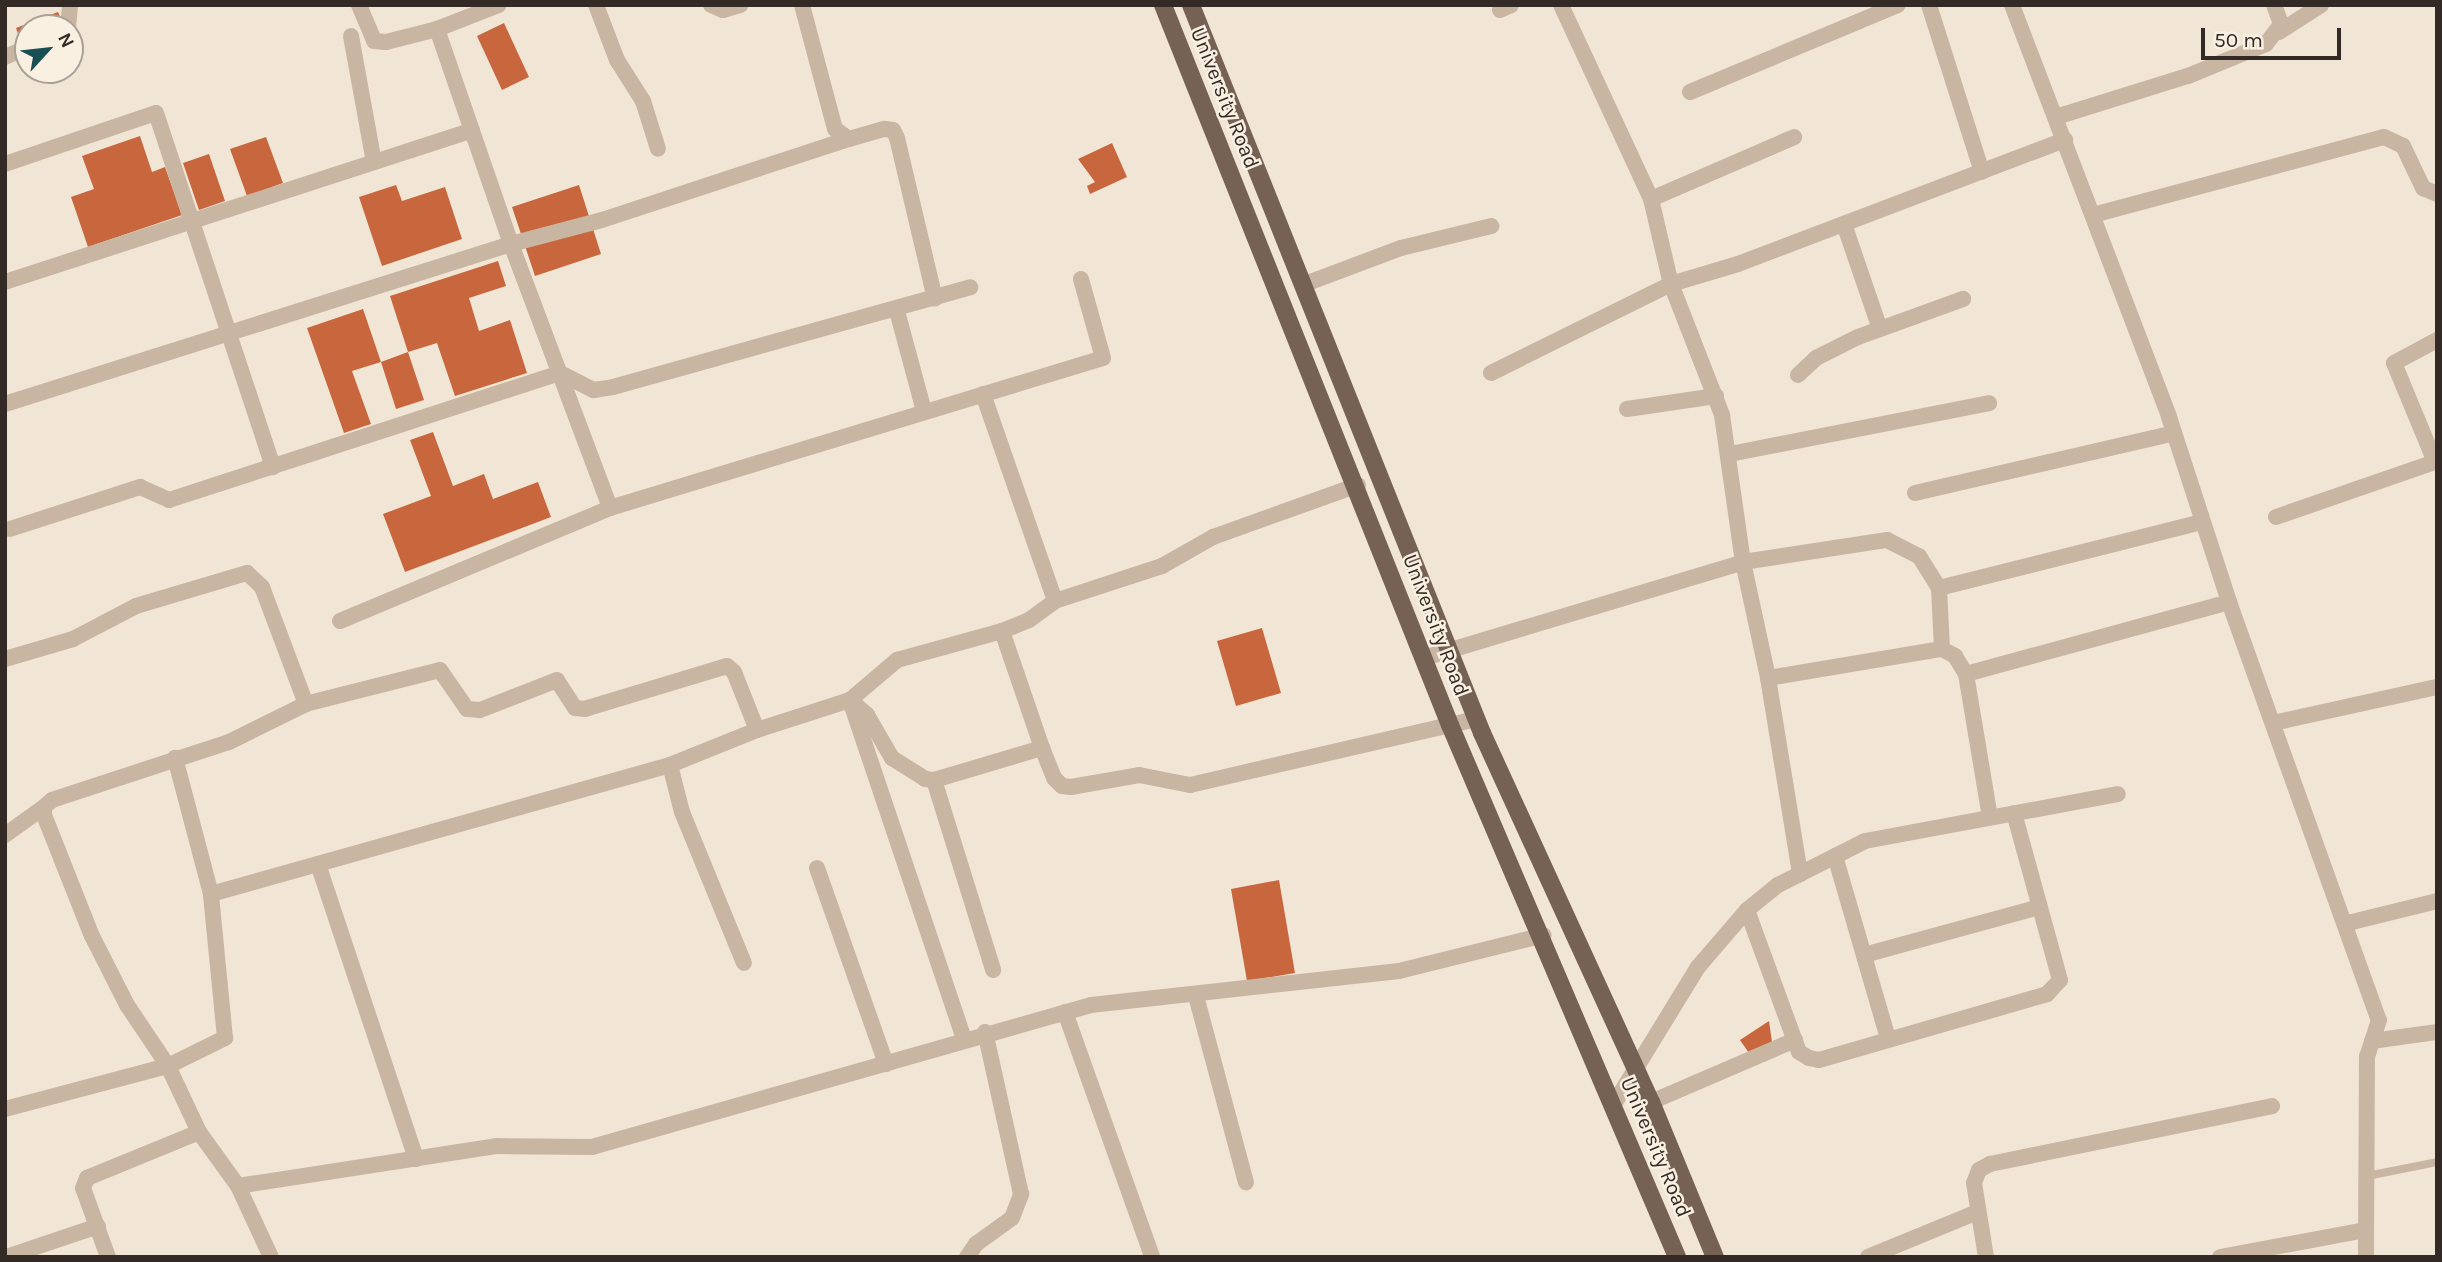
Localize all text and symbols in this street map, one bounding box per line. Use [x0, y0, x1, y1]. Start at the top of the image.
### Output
north arrow [14, 14, 84, 84]
scale bar [2204, 14, 2344, 58]
street label: University Road [1185, 24, 1265, 172]
text: 50 m [2214, 28, 2263, 52]
text: N [53, 29, 79, 51]
street label: University Road [1397, 551, 1475, 699]
street label: University Road [1615, 1073, 1697, 1221]

